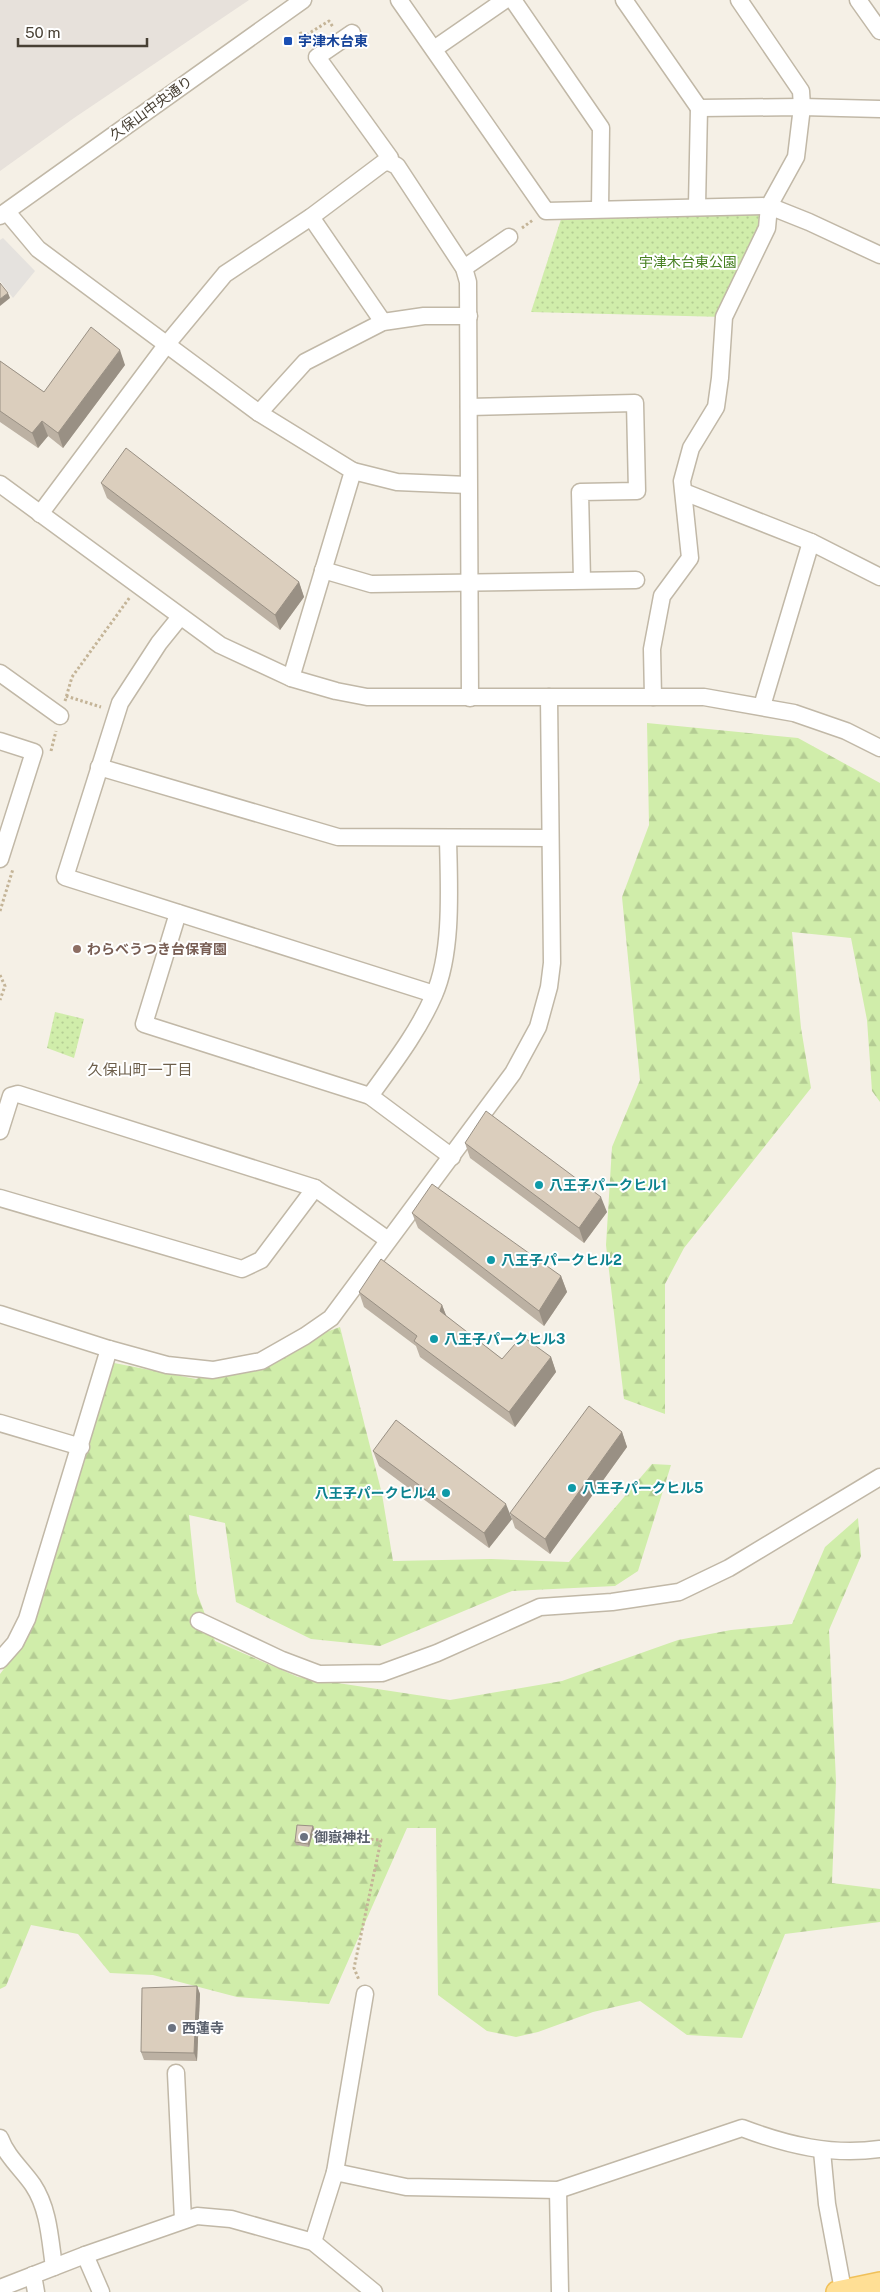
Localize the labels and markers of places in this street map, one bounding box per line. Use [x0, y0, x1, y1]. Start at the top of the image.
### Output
place label: 宇津木台東 [298, 33, 368, 49]
marker: 宇津木台東 [282, 35, 294, 47]
place label: わらべうつき台保育園 [87, 941, 227, 957]
marker: わらべうつき台保育園 [71, 943, 83, 955]
place label: 八王子パークヒル1 [549, 1177, 667, 1193]
marker: 八王子パークヒル1 [533, 1179, 545, 1191]
place label: 八王子パークヒル2 [501, 1252, 622, 1268]
marker: 八王子パークヒル2 [485, 1254, 497, 1266]
place label: 八王子パークヒル3 [444, 1331, 565, 1347]
marker: 八王子パークヒル3 [428, 1333, 440, 1345]
place label: 八王子パークヒル5 [582, 1480, 703, 1496]
marker: 八王子パークヒル5 [566, 1482, 578, 1494]
place label: 八王子パークヒル4 [315, 1485, 436, 1501]
marker: 八王子パークヒル4 [440, 1487, 452, 1499]
place label: 御嶽神社 [314, 1829, 370, 1845]
marker: 御嶽神社 [298, 1831, 310, 1843]
place label: 西蓮寺 [182, 2020, 224, 2036]
marker: 西蓮寺 [166, 2022, 178, 2034]

